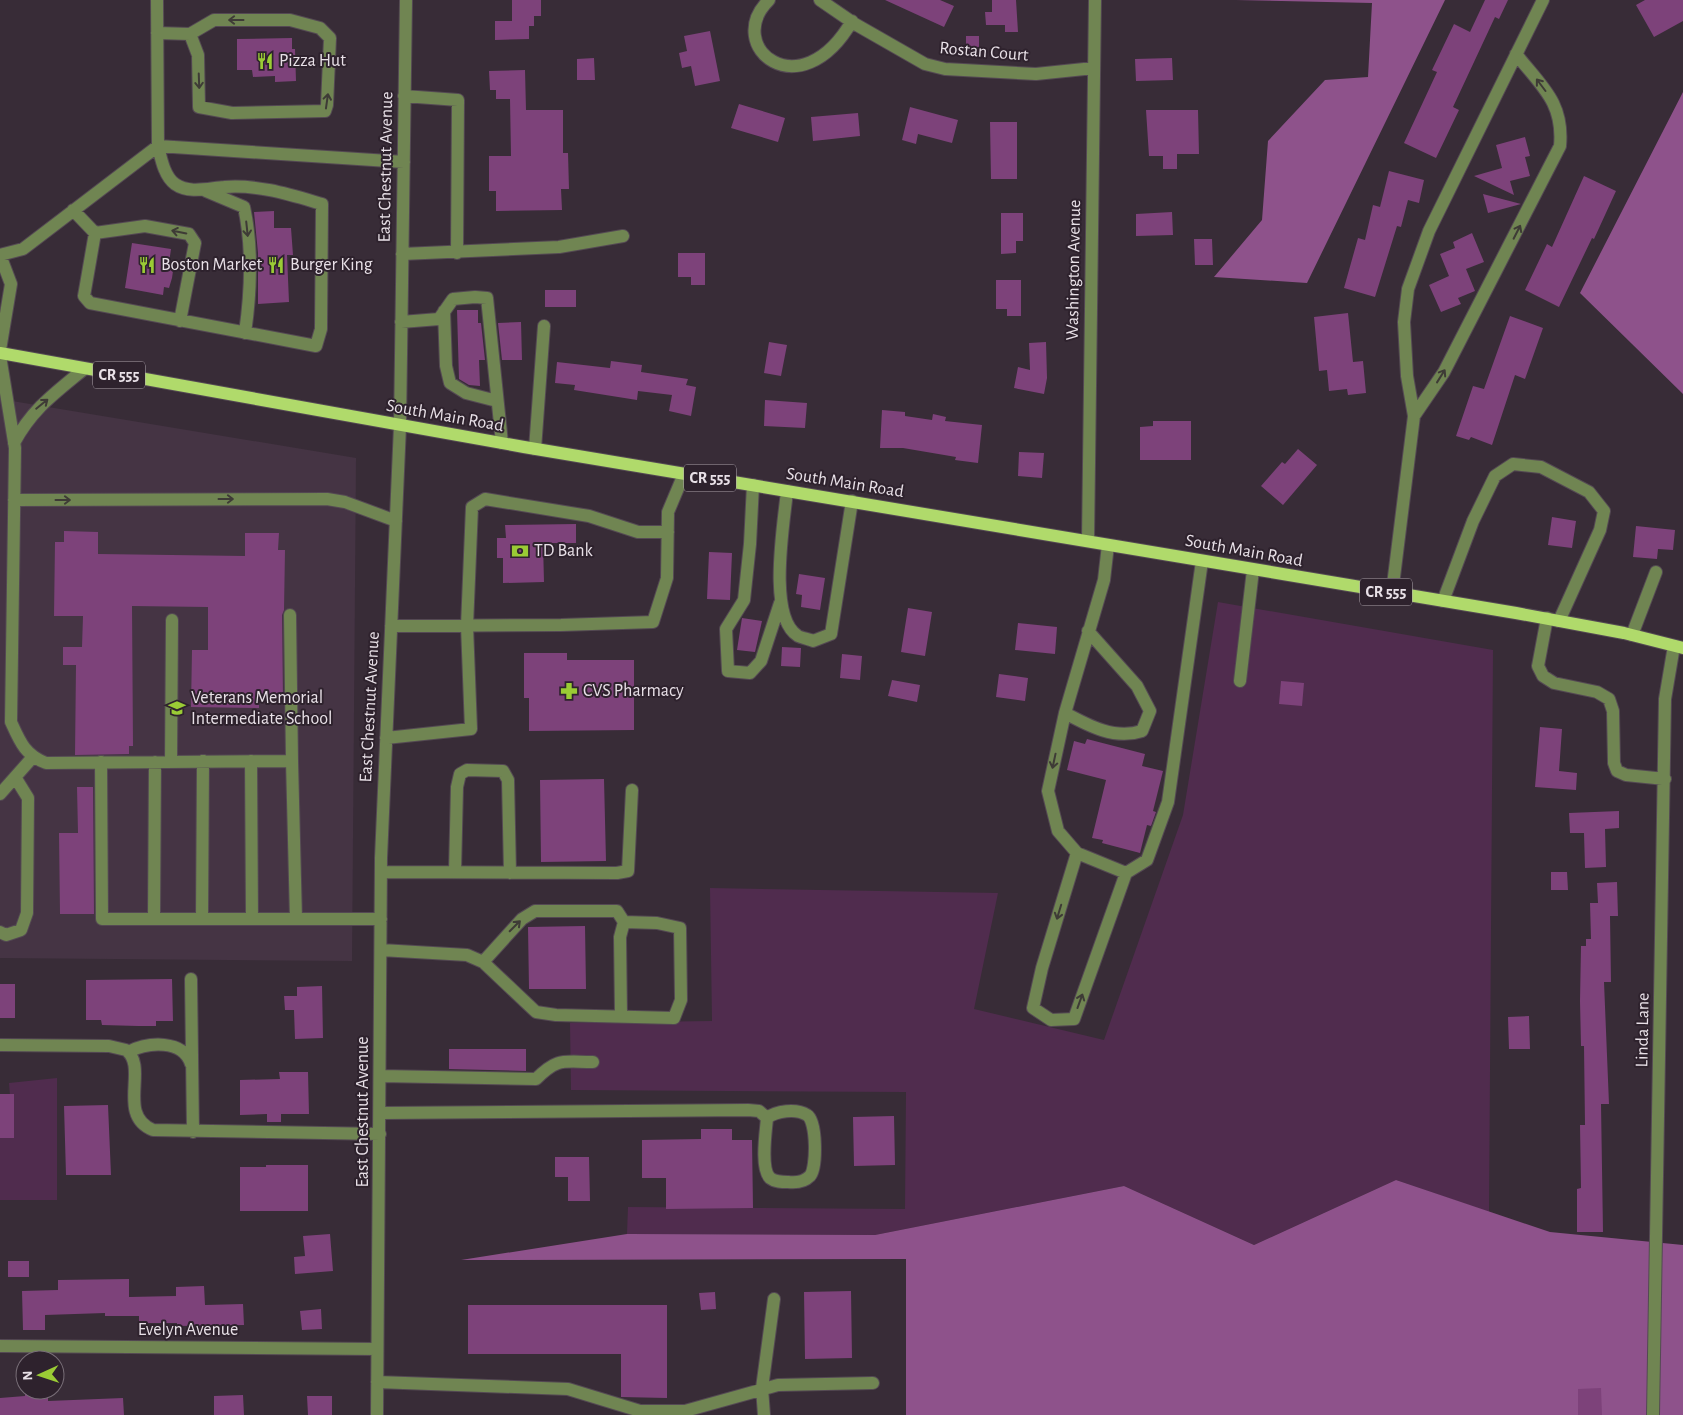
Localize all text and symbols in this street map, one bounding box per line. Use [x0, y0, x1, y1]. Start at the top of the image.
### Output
one-way arrow [228, 15, 244, 25]
street label: Rostan Court [939, 39, 1030, 65]
restaurant icon: Pizza Hut [255, 51, 275, 71]
place label: Pizza Hut [279, 52, 346, 70]
one-way arrow [194, 73, 203, 89]
one-way arrow [1535, 79, 1546, 92]
street label: East Chestnut Avenue [376, 91, 396, 243]
one-way arrow [322, 93, 332, 109]
street label: Washington Avenue [1064, 199, 1084, 341]
one-way arrow [243, 221, 252, 237]
one-way arrow [1513, 225, 1522, 240]
one-way arrow [171, 227, 187, 236]
restaurant icon: Boston Market [137, 255, 157, 275]
restaurant icon: Burger King [266, 255, 286, 275]
place label: Boston Market [161, 256, 263, 274]
place label: Burger King [290, 256, 373, 274]
road number: CR 555 [93, 362, 145, 388]
one-way arrow [1437, 369, 1447, 383]
street label: South Main Road [385, 397, 505, 435]
one-way arrow [35, 399, 48, 410]
road number: CR 555 [684, 464, 736, 492]
street label: South Main Road [785, 465, 905, 501]
one-way arrow [217, 494, 233, 504]
one-way arrow [54, 495, 71, 505]
street label: South Main Road [1184, 532, 1304, 570]
bank icon: TD Bank [510, 541, 530, 561]
place label: TD Bank [534, 542, 594, 560]
road number: CR 555 [1360, 578, 1412, 606]
street label: East Chestnut Avenue [357, 631, 383, 783]
pharmacy icon: CVS Pharmacy [559, 681, 579, 701]
place label: CVS Pharmacy [583, 682, 684, 700]
place label: Veterans Memorial Intermediate School [191, 689, 333, 728]
school or university icon: Veterans Memorial Intermediate School [167, 698, 187, 718]
one-way arrow [1049, 753, 1058, 769]
one-way arrow [1054, 903, 1064, 919]
one-way arrow [509, 920, 521, 932]
street label: Linda Lane [1633, 992, 1653, 1068]
one-way arrow [1076, 994, 1085, 1009]
street label: East Chestnut Avenue [354, 1036, 372, 1188]
street label: Evelyn Avenue [138, 1321, 238, 1339]
north arrow [15, 1350, 65, 1400]
text: N [21, 1370, 35, 1381]

